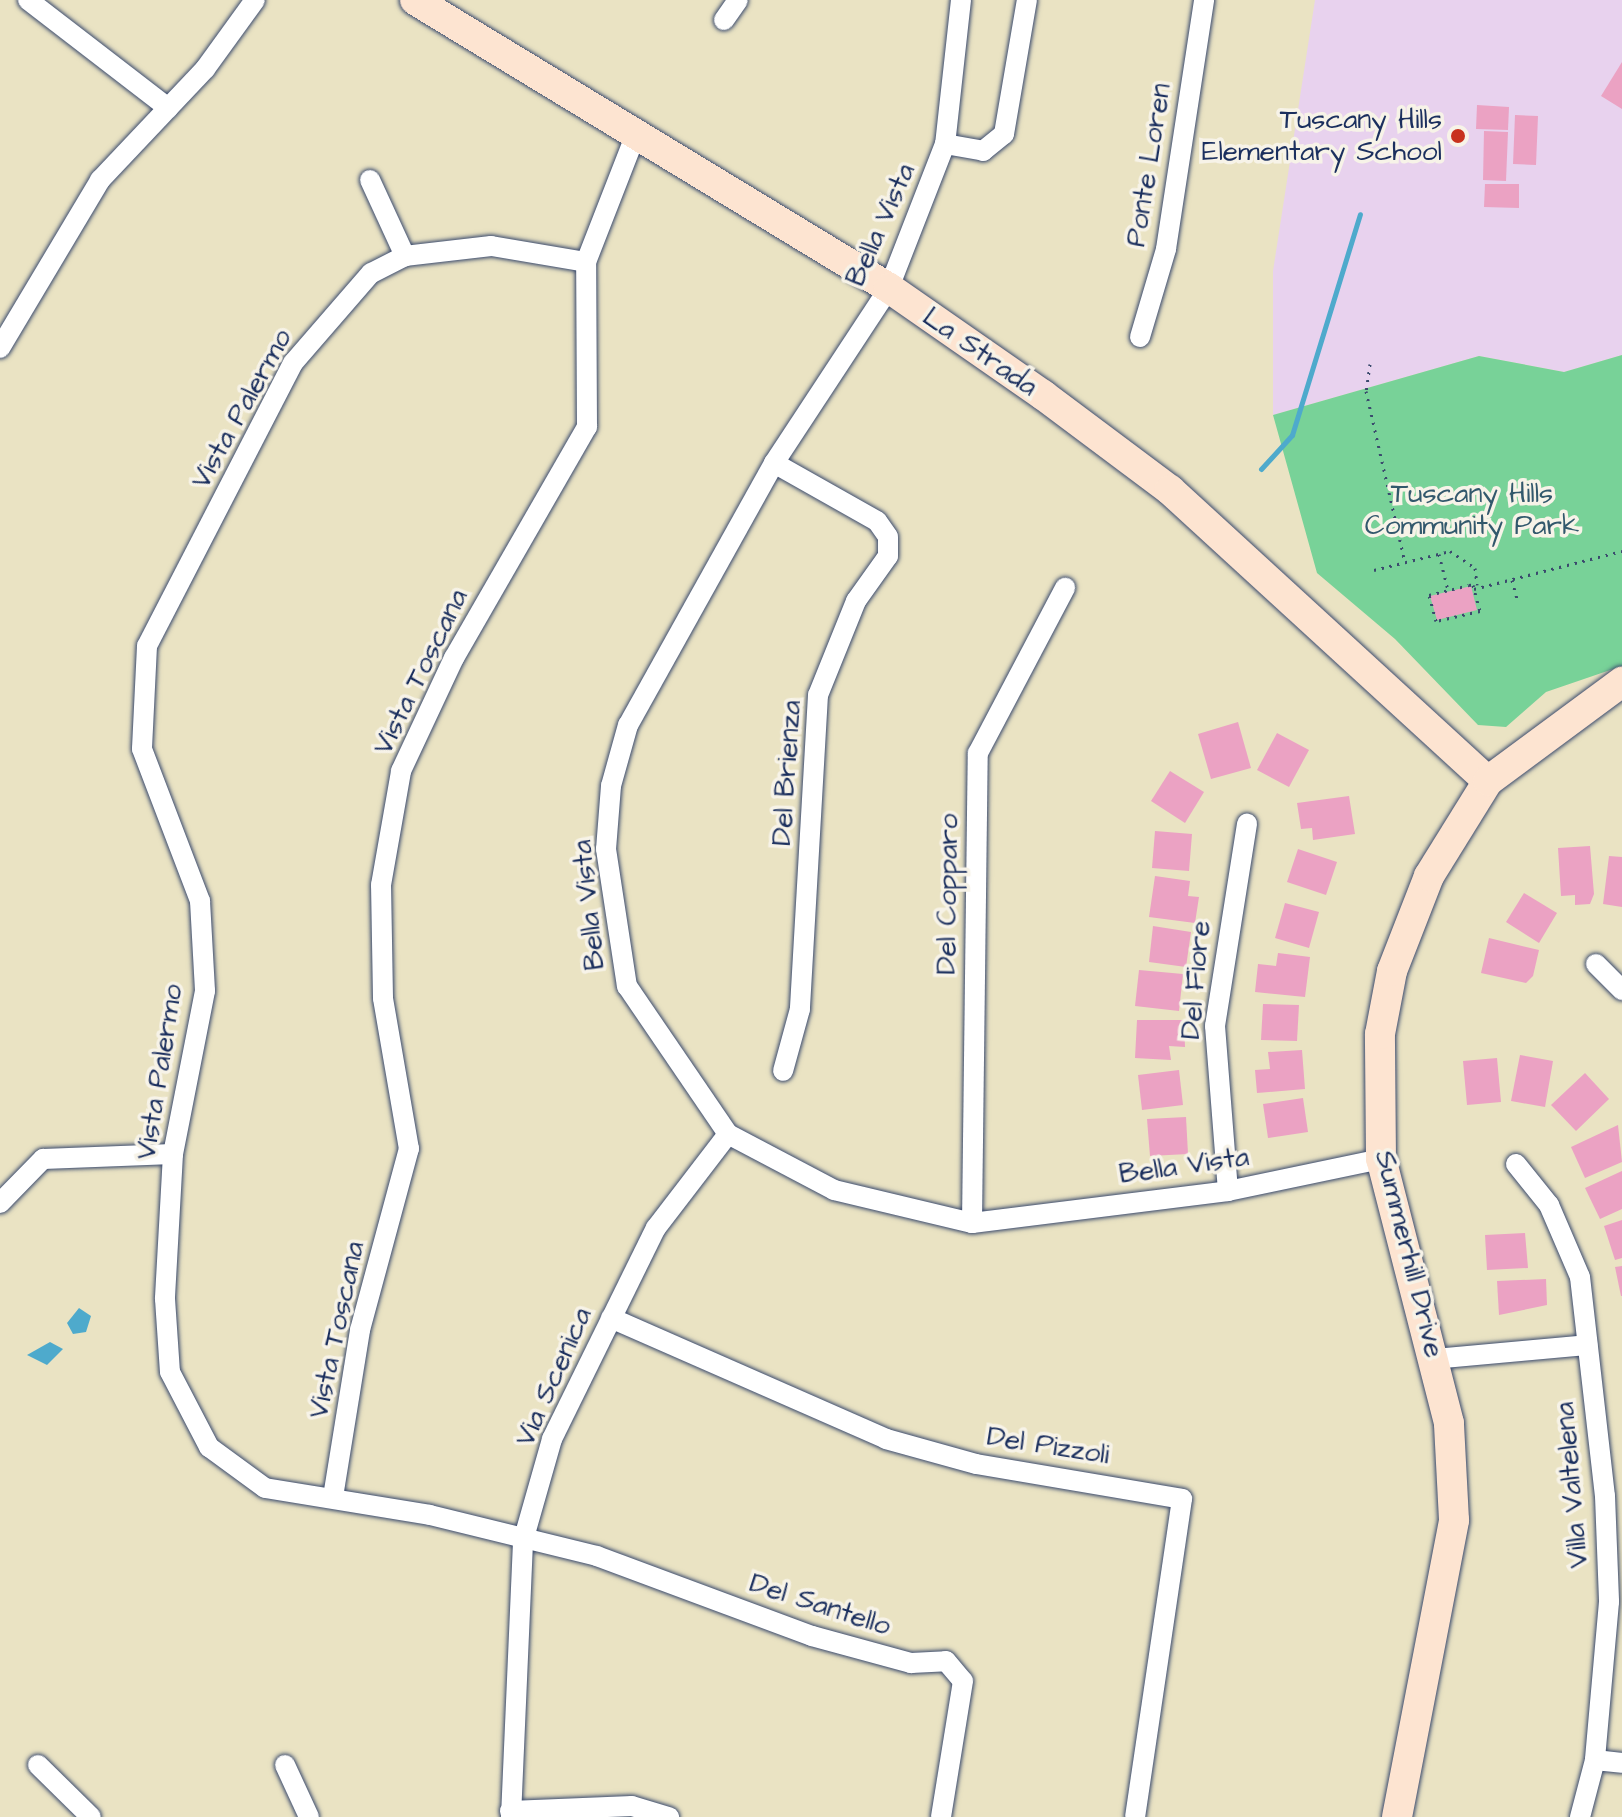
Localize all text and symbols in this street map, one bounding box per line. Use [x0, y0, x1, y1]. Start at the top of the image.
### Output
street label: Ponte Loren [1119, 81, 1179, 249]
place label: Tuscany Hills Elementary School [1202, 103, 1442, 169]
marker: Tuscany Hills Elementary School [1449, 127, 1467, 145]
street label: Bella Vista [839, 158, 923, 292]
street label: La Strada [916, 300, 1044, 404]
street label: Vista Palermo [184, 323, 300, 495]
park label: Tuscany Hills Community Park [1365, 477, 1579, 543]
street label: Vista Toscana [366, 584, 476, 760]
street label: Del Brienza [765, 699, 809, 847]
street label: Del Copparo [930, 813, 966, 975]
street label: Bella Vista [565, 838, 613, 972]
street label: Del Fiore [1174, 919, 1218, 1041]
street label: Vista Palermo [130, 982, 190, 1162]
street label: Bella Vista [1117, 1140, 1251, 1192]
street label: Summerhill Drive [1367, 1147, 1451, 1361]
street label: Vista Toscana [302, 1238, 372, 1422]
street label: Via Scenica [508, 1302, 600, 1452]
street label: Villa Valtelena [1548, 1401, 1596, 1569]
street label: Del Pizzoli [985, 1420, 1111, 1472]
street label: Del Santello [745, 1566, 895, 1644]

